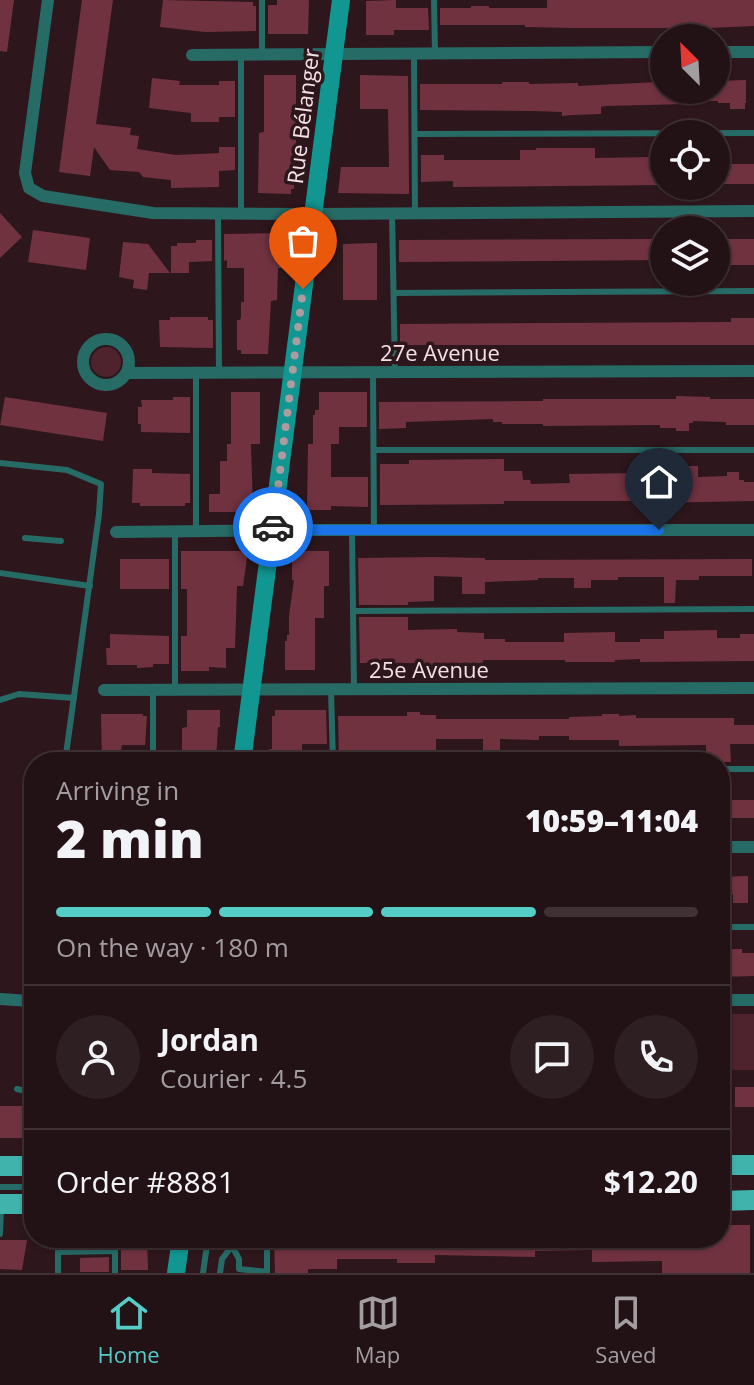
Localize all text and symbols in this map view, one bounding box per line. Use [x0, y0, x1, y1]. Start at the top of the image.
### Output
north arrow [650, 24, 730, 104]
map controls [650, 24, 730, 296]
street label: Rue Bélanger [279, 47, 325, 185]
button: locate [650, 120, 730, 200]
pin [269, 207, 337, 289]
button: layers [650, 216, 730, 296]
icon: bag [281, 219, 325, 263]
street label: 27e Avenue [380, 337, 500, 367]
pin [625, 448, 693, 530]
icon: home [637, 460, 681, 504]
courier [233, 487, 313, 567]
icon: car [251, 505, 295, 549]
street label: 25e Avenue [369, 654, 489, 684]
text: Arriving in [56, 772, 179, 808]
text: 10:59–11:04 [525, 800, 698, 841]
text: 2 min [56, 802, 204, 873]
text: On the way · 180 m [56, 929, 289, 965]
button: person [56, 1015, 140, 1099]
button: chat [510, 1015, 594, 1099]
button: phone [614, 1015, 698, 1099]
text: Jordan [160, 1019, 259, 1060]
text: Courier · 4.5 [160, 1060, 307, 1096]
text: Order #8881 [56, 1161, 235, 1202]
text: $12.20 [604, 1161, 698, 1202]
tab: Home [98, 1291, 160, 1369]
tab: Map [355, 1291, 400, 1369]
tab: Saved [595, 1291, 656, 1369]

